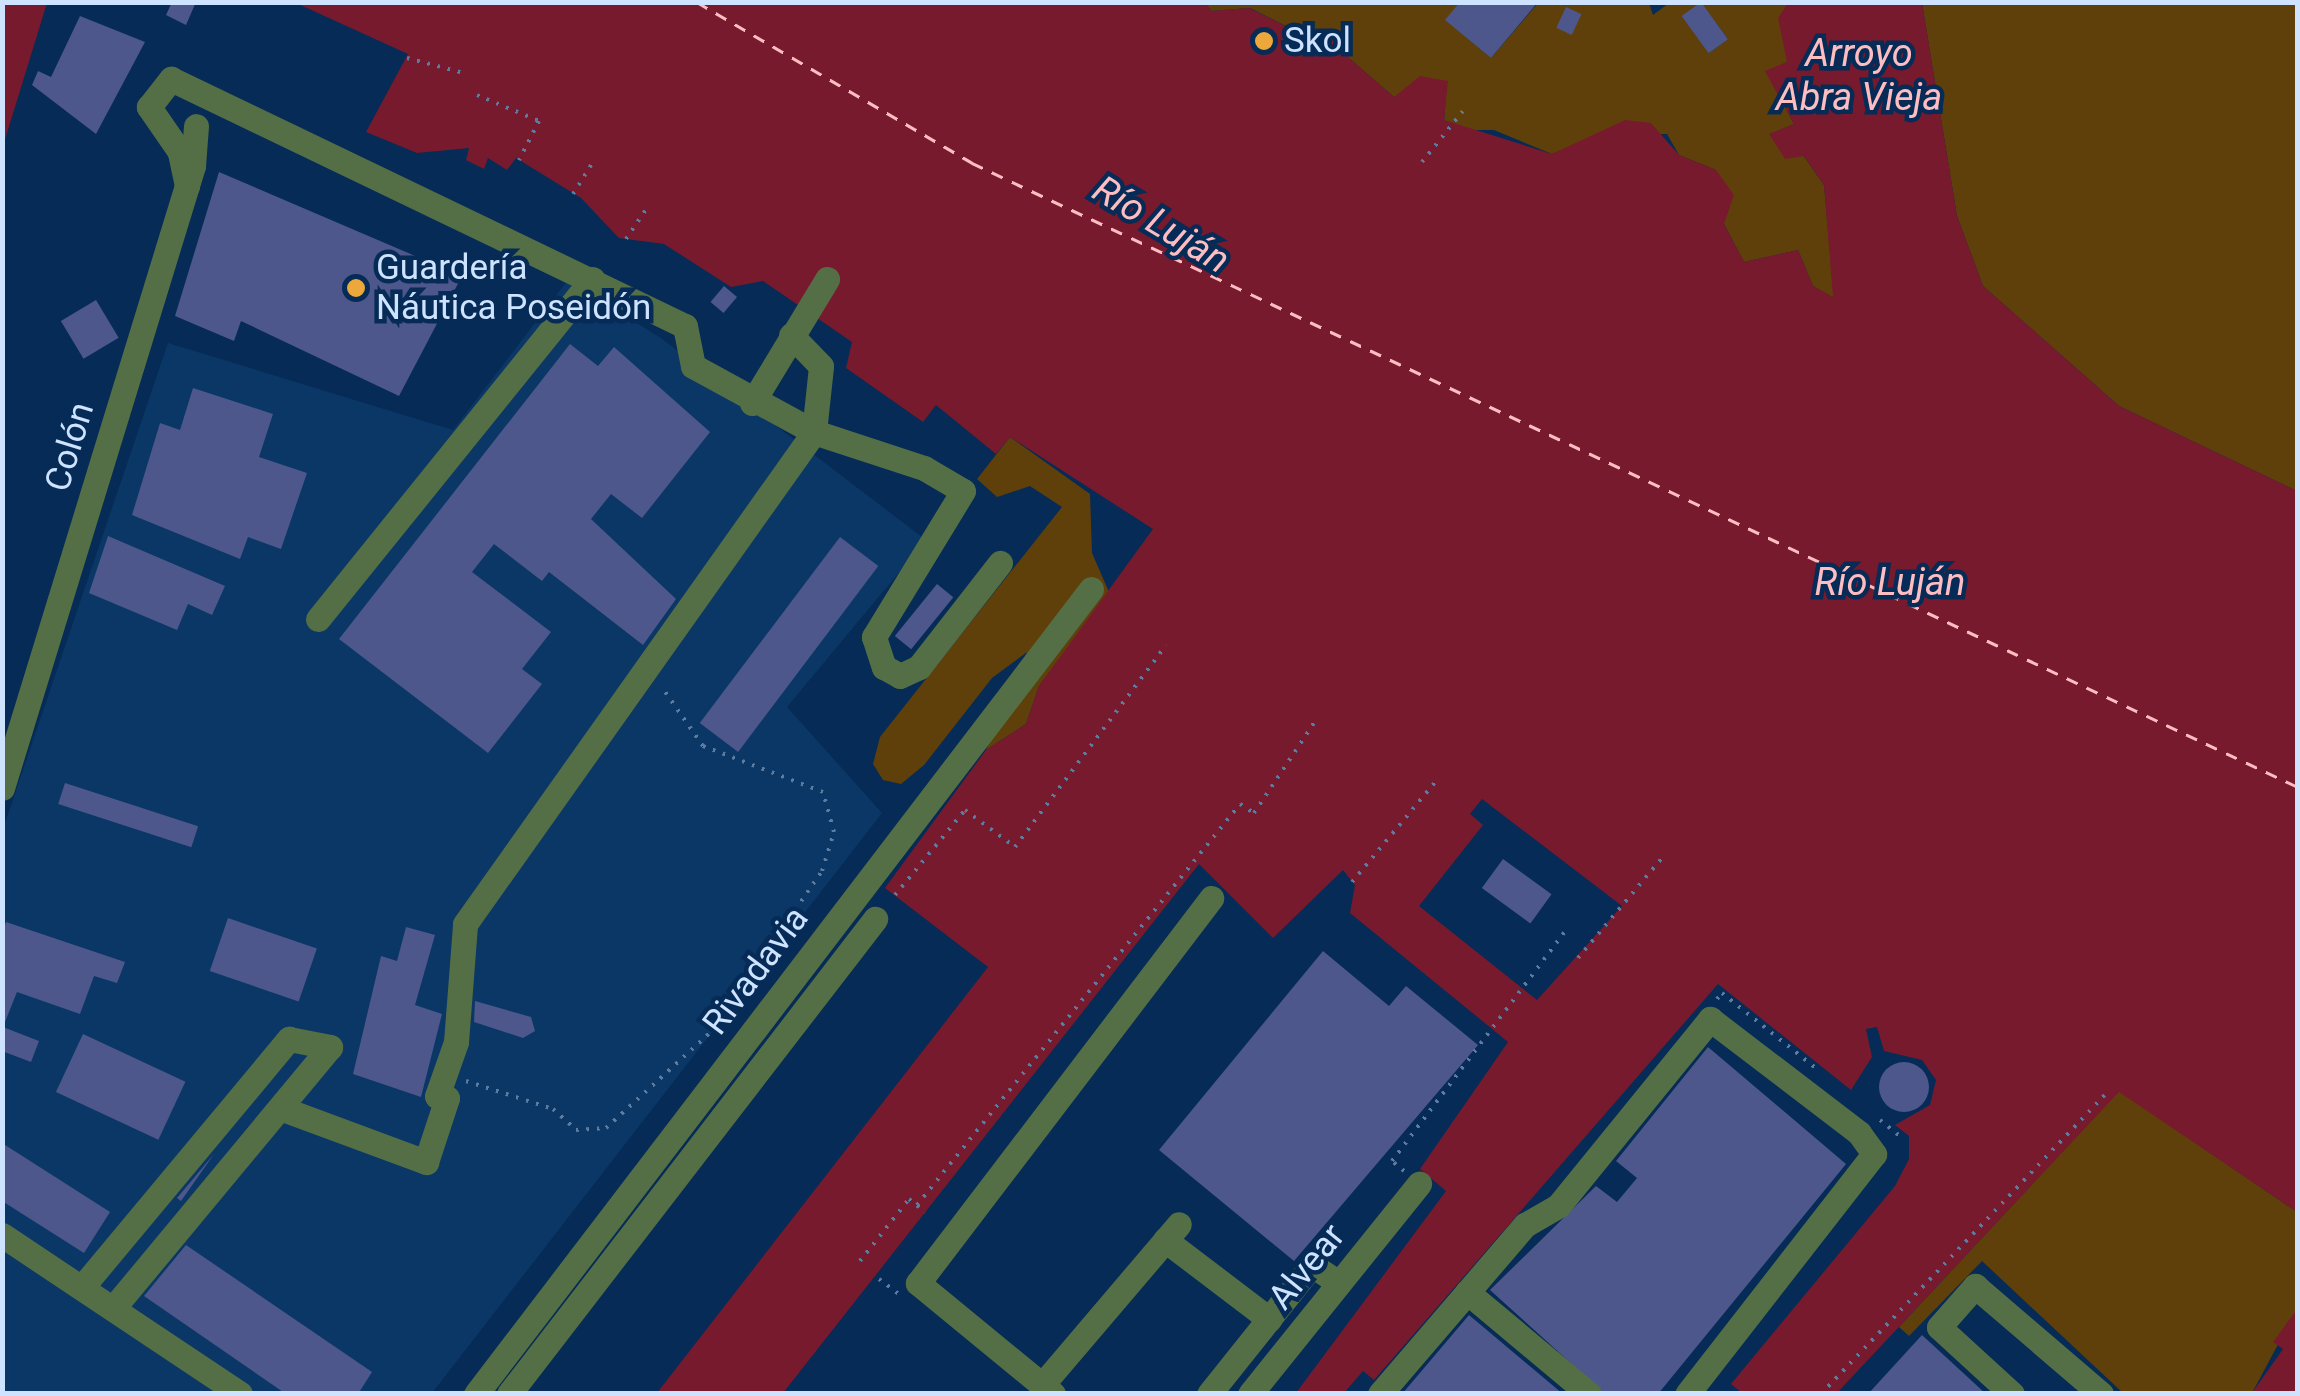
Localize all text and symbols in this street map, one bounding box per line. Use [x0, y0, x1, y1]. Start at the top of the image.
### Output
place label: Skol [1284, 20, 1351, 62]
marker: Skol [1253, 30, 1275, 52]
water label: Arroyo Abra Vieja [1776, 31, 1942, 120]
water label: Río Luján [1085, 167, 1237, 283]
place label: Guardería Náutica Poseidón [376, 247, 651, 329]
marker: Guardería Náutica Poseidón [345, 277, 367, 299]
street label: Colón [37, 398, 103, 496]
water label: Río Luján [1815, 560, 1965, 606]
street label: Rivadavia [694, 899, 818, 1043]
street label: Alvear [1260, 1216, 1354, 1318]

